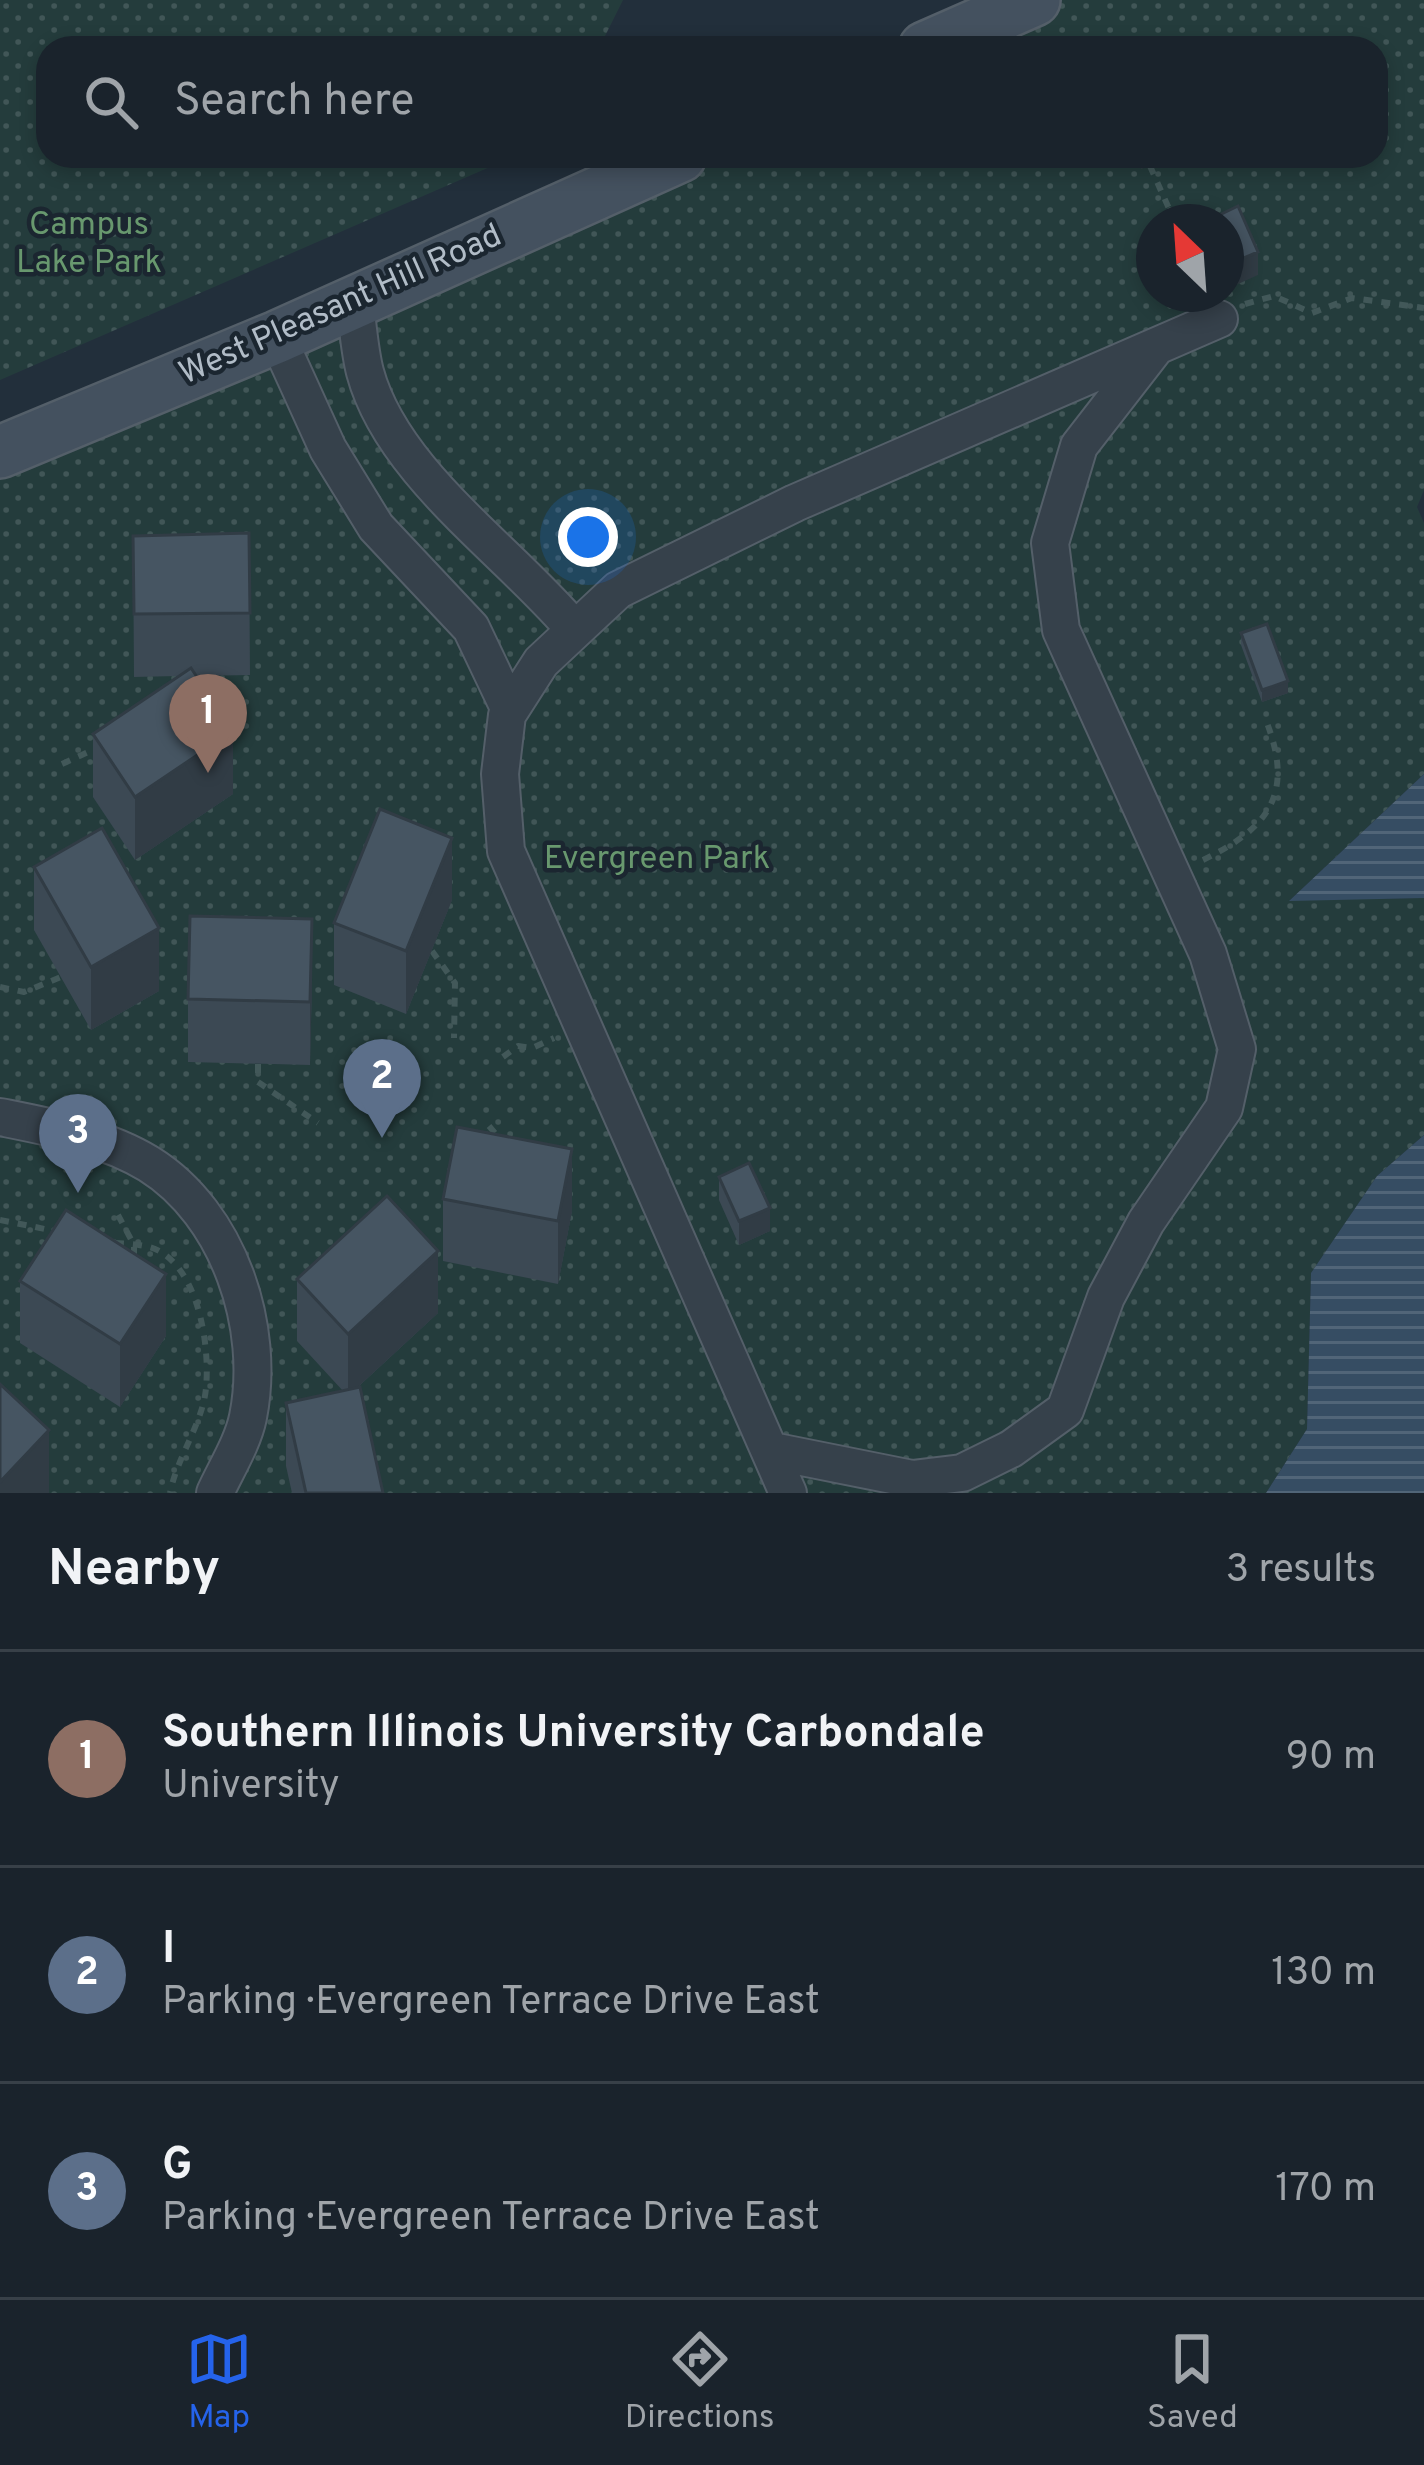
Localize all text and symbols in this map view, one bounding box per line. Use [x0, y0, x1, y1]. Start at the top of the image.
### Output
search box [36, 36, 1388, 168]
icon: search [78, 69, 144, 135]
text: Search here [174, 74, 414, 131]
north arrow [1136, 204, 1244, 312]
park label: Campus Lake Park [16, 205, 162, 285]
street label: West Pleasant Hill Road [173, 216, 509, 396]
your location [558, 507, 618, 567]
pin: 1 [169, 674, 247, 773]
park label: Evergreen Park [544, 839, 770, 881]
pin: 2 [343, 1039, 421, 1138]
pin: 3 [39, 1094, 117, 1193]
text: Nearby [48, 1539, 220, 1604]
text: 3 results [1226, 1547, 1376, 1596]
text: Southern Illinois University Carbondale [162, 1706, 984, 1763]
text: 1 [79, 1734, 95, 1783]
text: 90 m [1286, 1734, 1376, 1783]
text: University [162, 1763, 340, 1812]
text: I [162, 1922, 175, 1979]
text: 2 [75, 1950, 99, 1999]
text: 130 m [1271, 1950, 1376, 1999]
text: Parking · Evergreen Terrace Drive East [162, 1979, 820, 2028]
text: G [162, 2138, 193, 2195]
text: 3 [75, 2166, 99, 2215]
text: 170 m [1275, 2166, 1376, 2215]
text: Parking · Evergreen Terrace Drive East [162, 2195, 820, 2244]
tab: Map [186, 2326, 252, 2440]
tab: Directions [625, 2326, 775, 2440]
tab: Saved [1147, 2326, 1238, 2440]

